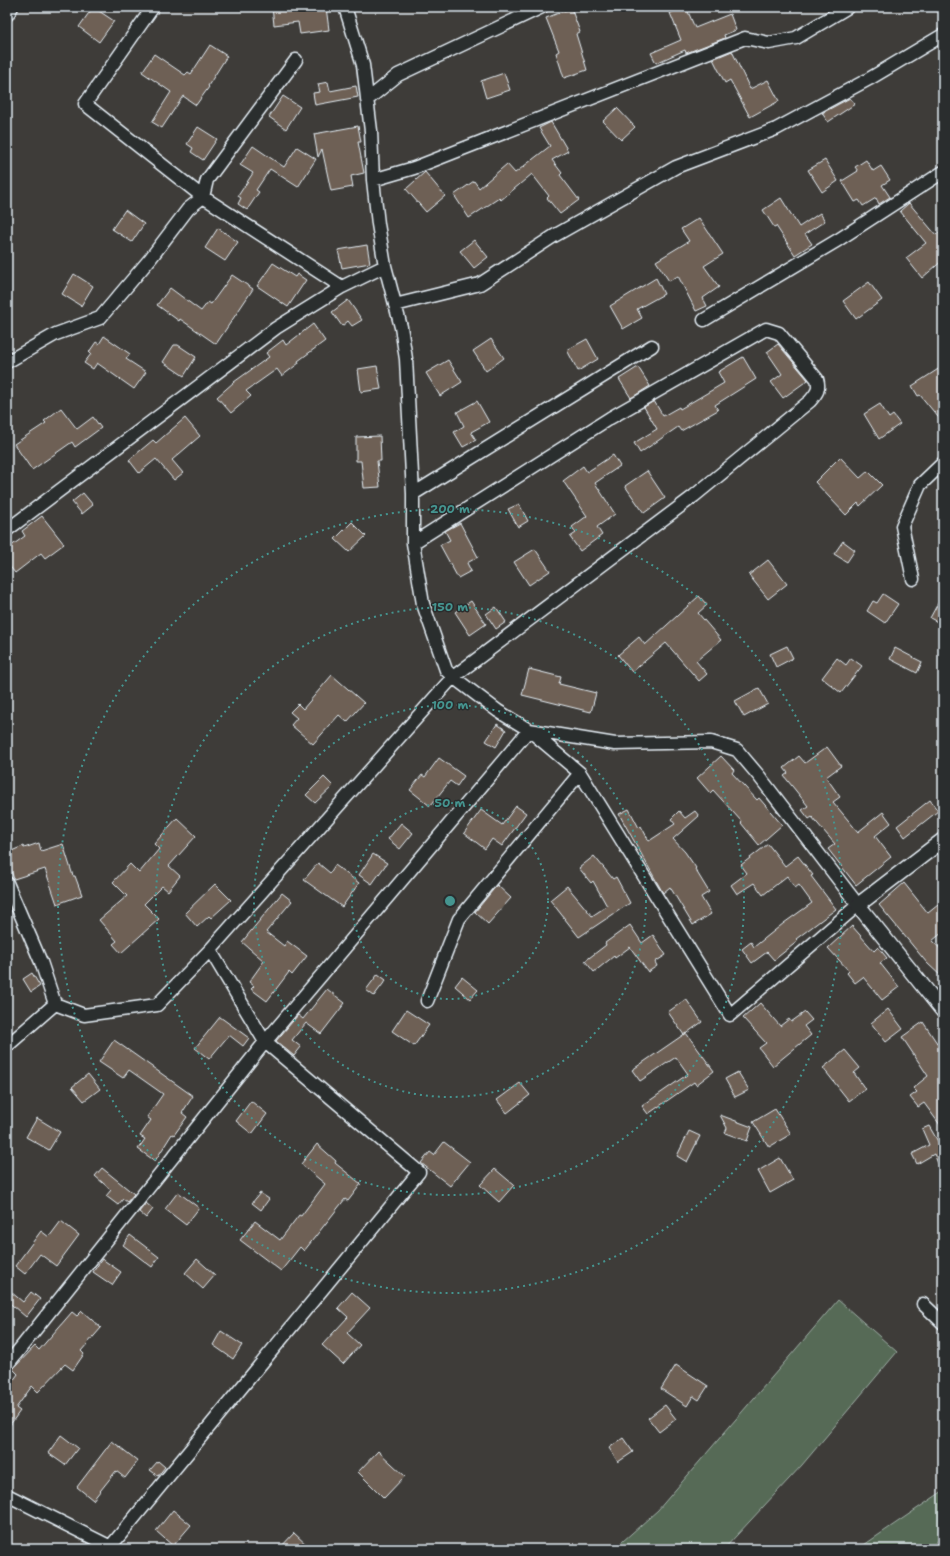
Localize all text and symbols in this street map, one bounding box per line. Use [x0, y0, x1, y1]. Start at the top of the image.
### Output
text: 200 m [430, 501, 470, 517]
text: 150 m [432, 599, 468, 615]
text: 100 m [432, 697, 469, 713]
text: 50 m [435, 795, 466, 811]
centre of rings [443, 894, 457, 908]

